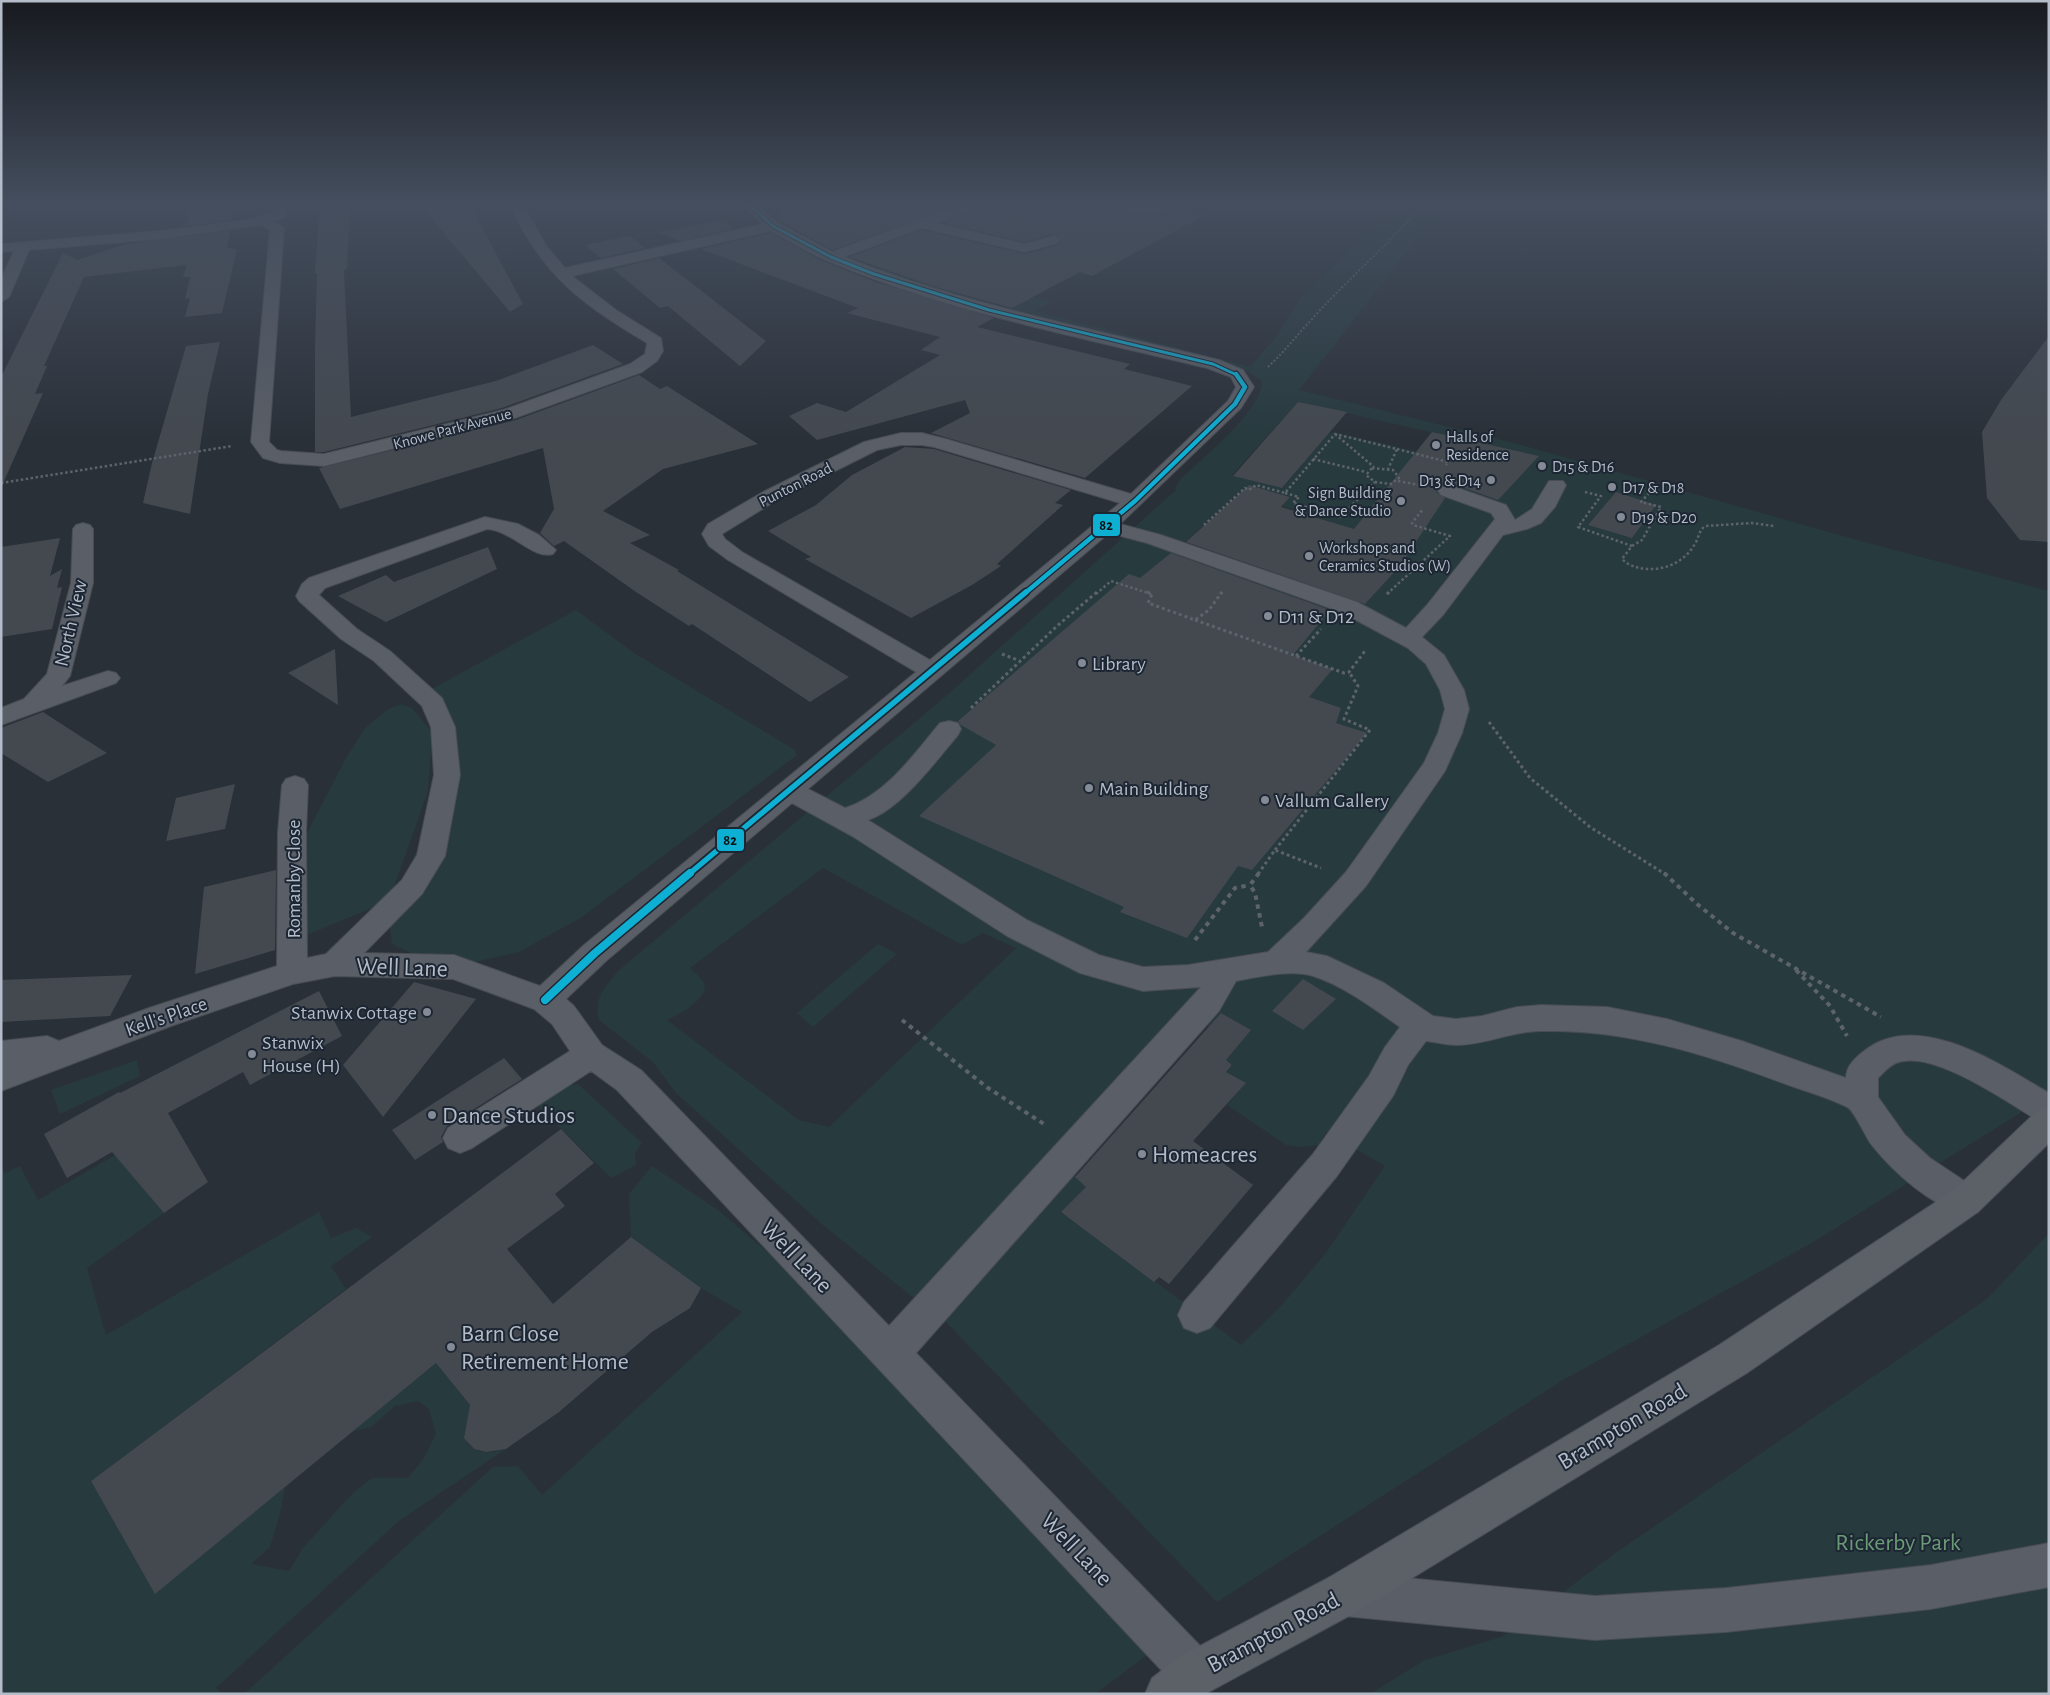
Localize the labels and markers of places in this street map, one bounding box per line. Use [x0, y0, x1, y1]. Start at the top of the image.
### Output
place label: Halls of Residence [1446, 429, 1509, 463]
marker: Halls of Residence [1430, 439, 1442, 451]
place label: D15 & D16 [1552, 459, 1614, 475]
marker: D15 & D16 [1536, 460, 1548, 472]
place label: D13 & D14 [1419, 473, 1481, 489]
marker: D13 & D14 [1485, 474, 1497, 486]
place label: D17 & D18 [1622, 480, 1684, 496]
marker: D17 & D18 [1606, 481, 1618, 493]
place label: Sign Building & Dance Studio [1294, 485, 1391, 519]
marker: Sign Building & Dance Studio [1395, 495, 1407, 507]
place label: D19 & D20 [1631, 510, 1697, 526]
marker: D19 & D20 [1615, 511, 1627, 523]
place label: Workshops and Ceramics Studios (W) [1319, 540, 1451, 574]
marker: Workshops and Ceramics Studios (W) [1303, 550, 1315, 562]
place label: D11 & D12 [1278, 607, 1354, 627]
marker: D11 & D12 [1262, 610, 1274, 622]
place label: Library [1092, 654, 1146, 674]
marker: Library [1076, 657, 1088, 669]
place label: Main Building [1099, 779, 1209, 799]
marker: Main Building [1083, 782, 1095, 794]
place label: Vallum Gallery [1275, 791, 1389, 811]
marker: Vallum Gallery [1259, 794, 1271, 806]
place label: Stanwix Cottage [291, 1003, 417, 1023]
marker: Stanwix Cottage [421, 1006, 433, 1018]
place label: Stanwix House (H) [262, 1033, 341, 1076]
marker: Stanwix House (H) [246, 1048, 258, 1060]
place label: Dance Studios [442, 1104, 575, 1128]
marker: Dance Studios [426, 1109, 438, 1121]
place label: Homeacres [1152, 1143, 1258, 1167]
marker: Homeacres [1136, 1148, 1148, 1160]
place label: Barn Close Retirement Home [461, 1322, 629, 1374]
marker: Barn Close Retirement Home [445, 1341, 457, 1353]

